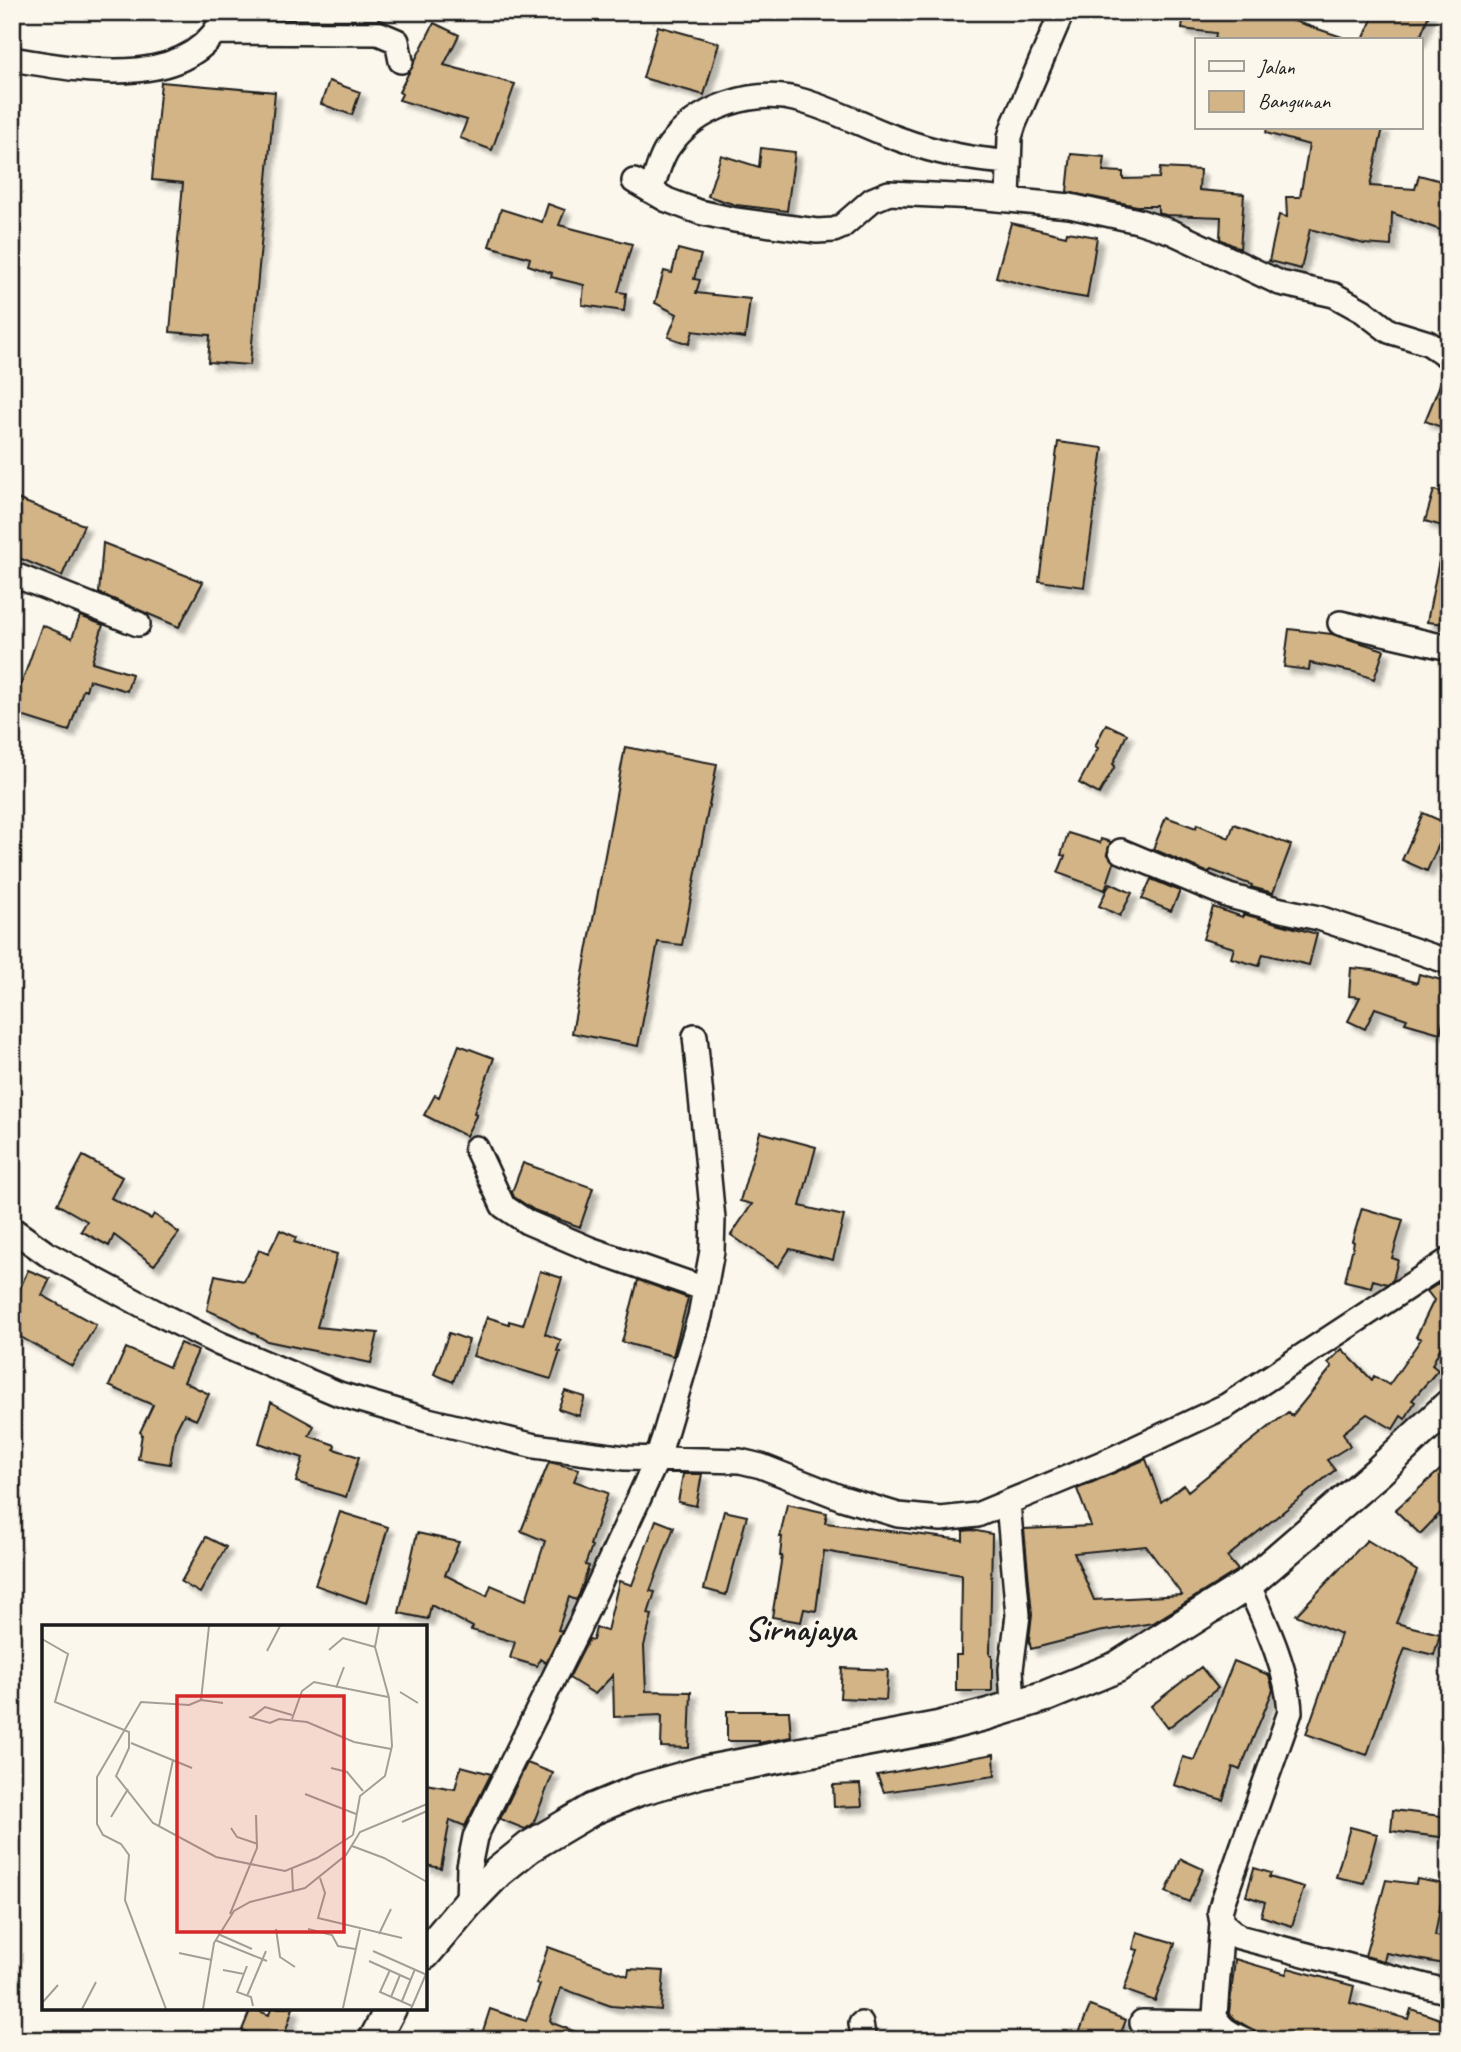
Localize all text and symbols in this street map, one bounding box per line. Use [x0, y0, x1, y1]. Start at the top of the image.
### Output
legend [1195, 38, 1422, 130]
text: Jalan [1257, 54, 1295, 80]
text: Bangunan [1258, 88, 1331, 114]
district label: Sirnajaya [745, 1608, 858, 1650]
inset map [42, 1625, 427, 2010]

